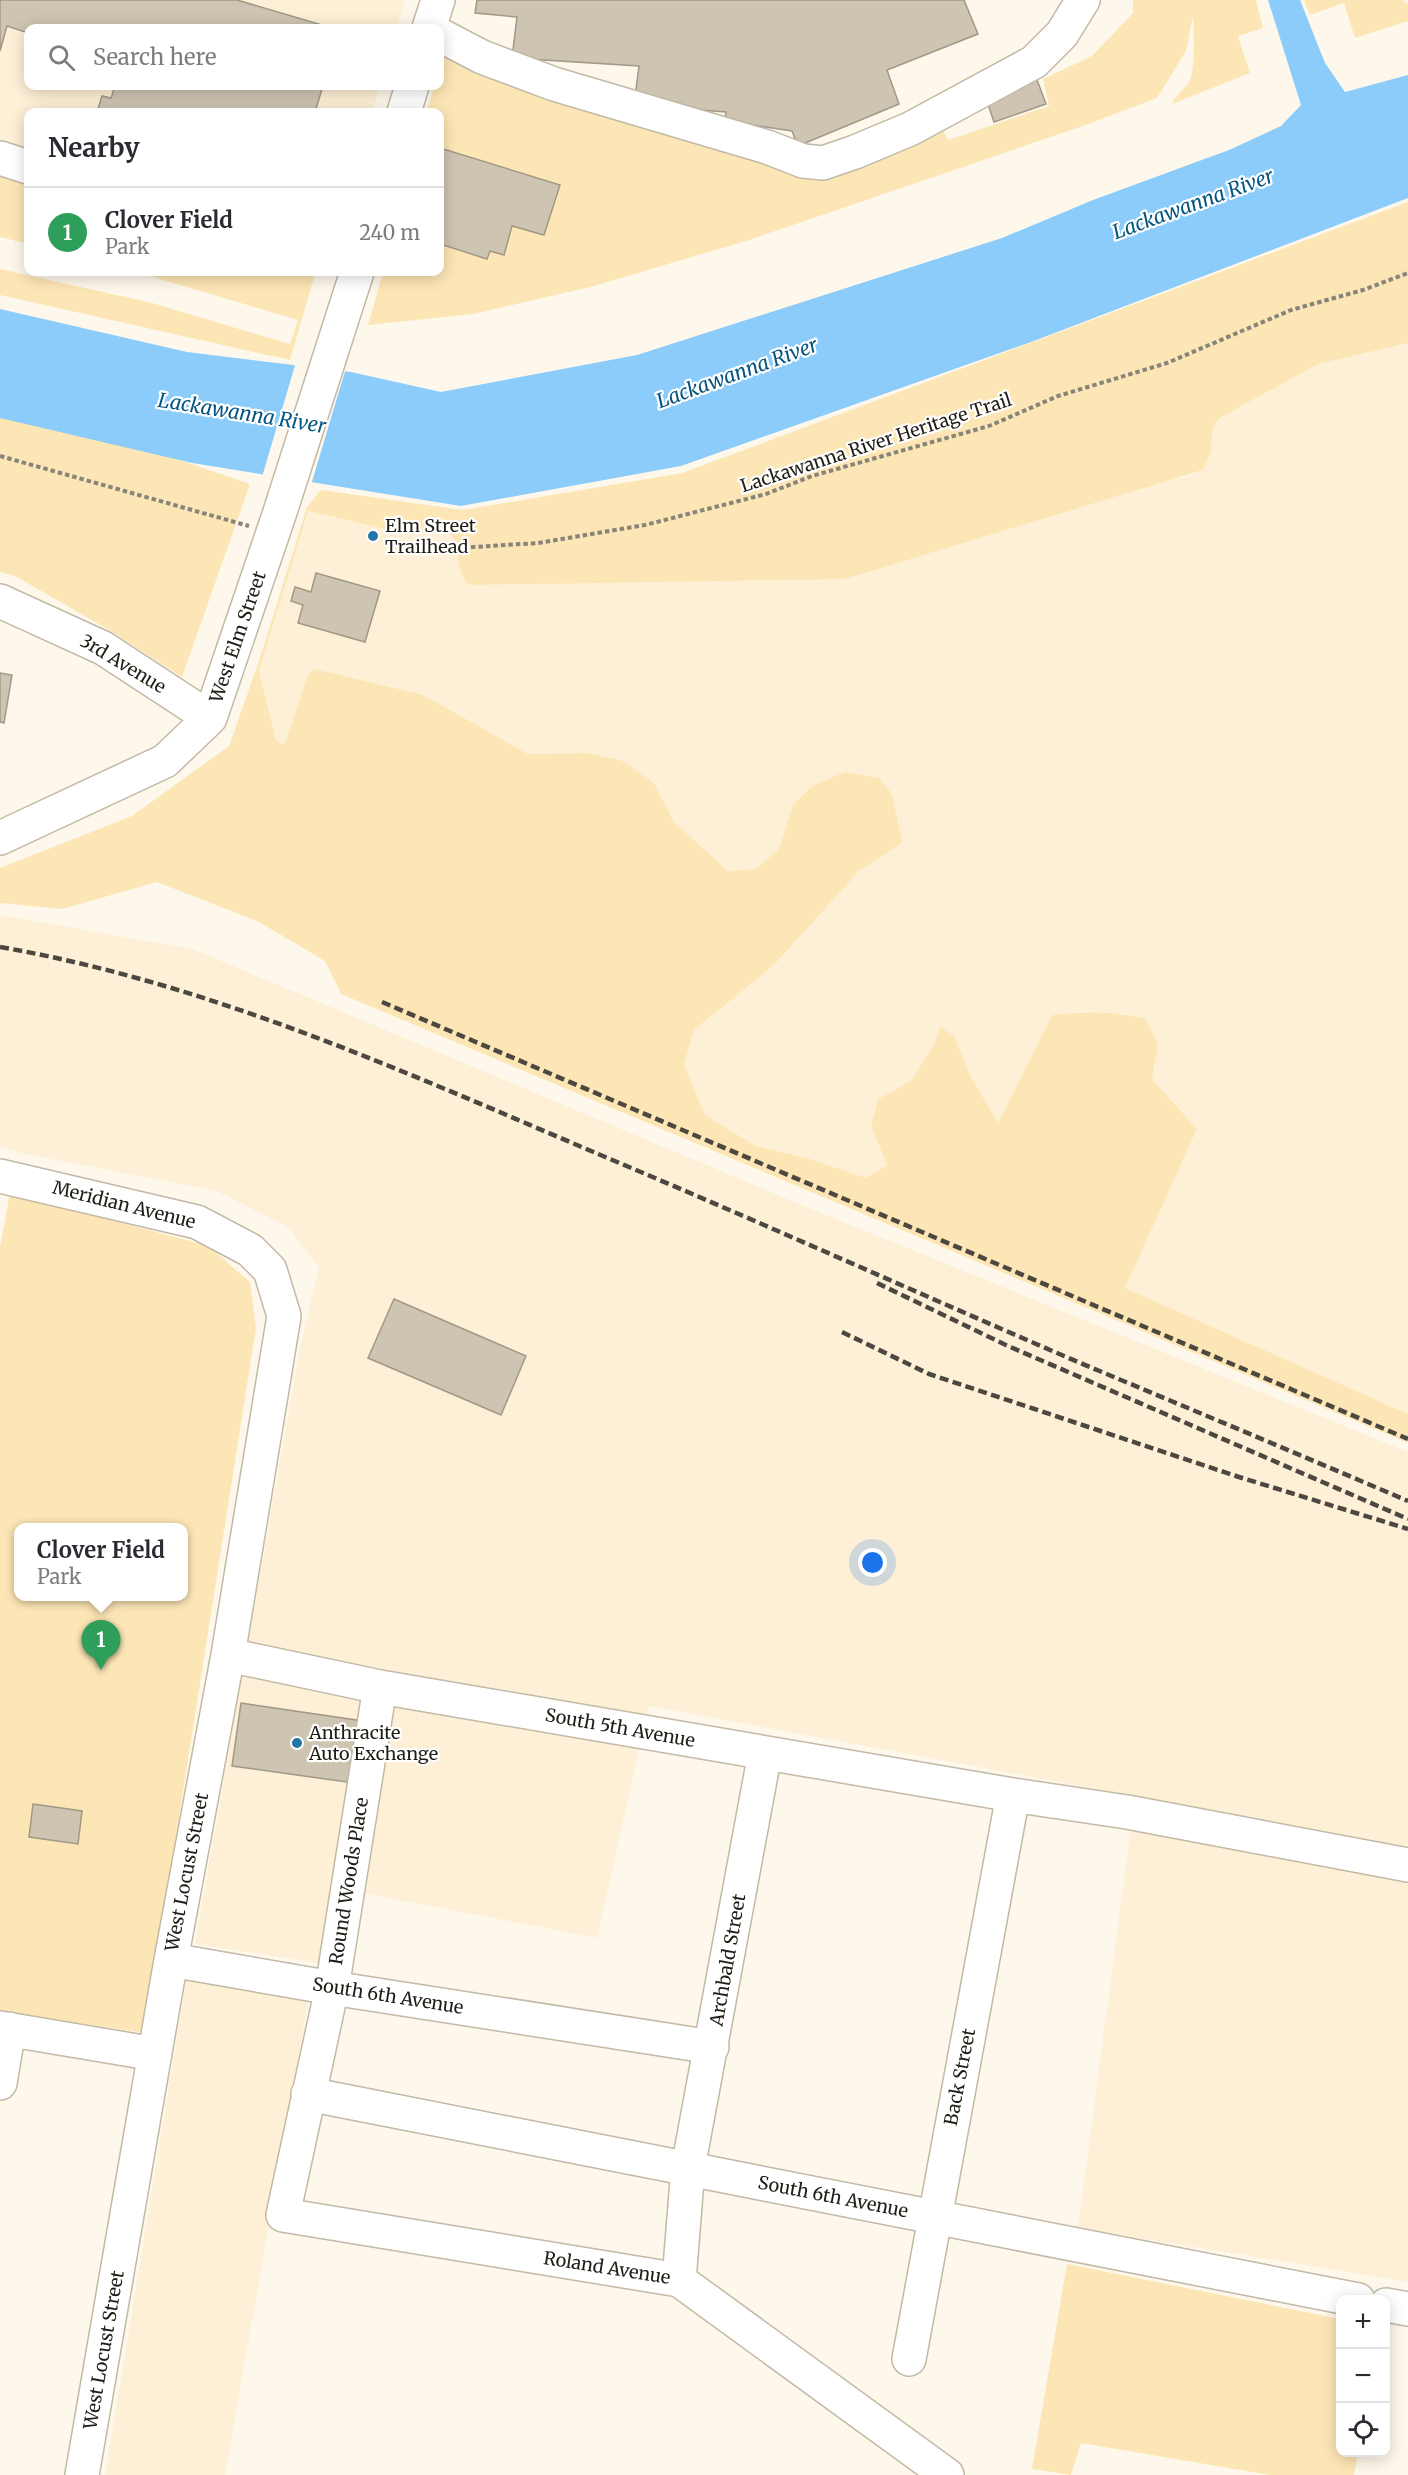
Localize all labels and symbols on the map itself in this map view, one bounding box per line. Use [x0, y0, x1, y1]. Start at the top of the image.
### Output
water label: Lackawanna River [1109, 162, 1278, 244]
water label: Lackawanna River [653, 331, 822, 413]
water label: Lackawanna River [156, 387, 329, 438]
street label: Lackawanna River Heritage Trail [737, 388, 1015, 497]
place label: Elm Street Trailhead [385, 514, 476, 558]
marker: Elm Street Trailhead [366, 529, 380, 543]
street label: West Elm Street [204, 568, 271, 707]
street label: 3rd Avenue [76, 629, 170, 698]
street label: Meridian Avenue [50, 1176, 198, 1233]
your location [858, 1548, 887, 1577]
pin: 1 [82, 1620, 120, 1670]
street label: South 5th Avenue [543, 1703, 697, 1752]
place label: Anthracite Auto Exchange [308, 1721, 438, 1765]
marker: Anthracite Auto Exchange [290, 1736, 304, 1750]
street label: West Locust Street [160, 1791, 213, 1954]
street label: Round Woods Place [324, 1796, 373, 1966]
street label: Archbald Street [704, 1892, 750, 2029]
street label: South 6th Avenue [311, 1972, 465, 2019]
street label: Back Street [939, 2026, 980, 2127]
street label: South 6th Avenue [756, 2171, 910, 2222]
street label: Roland Avenue [542, 2246, 672, 2289]
street label: West Locust Street [78, 2269, 129, 2432]

